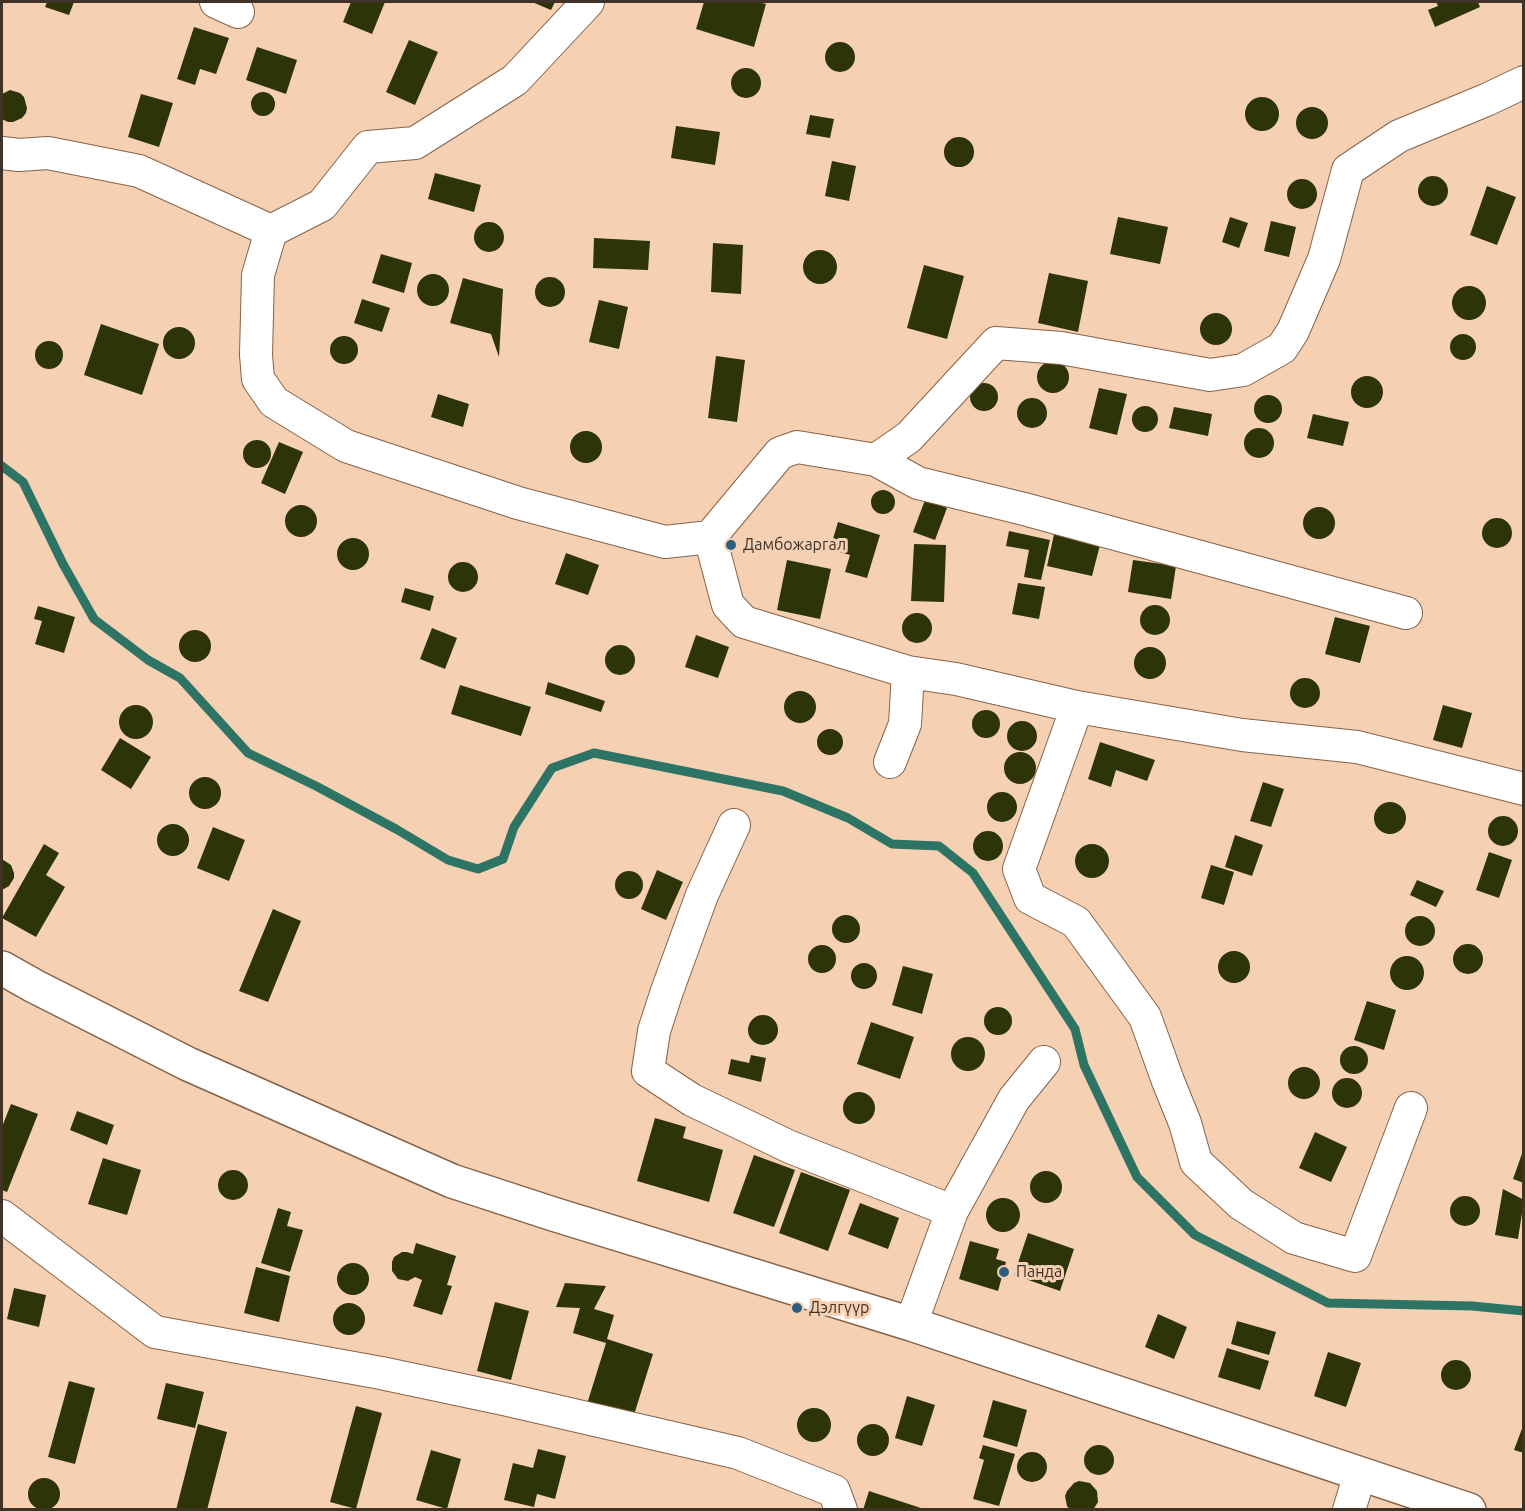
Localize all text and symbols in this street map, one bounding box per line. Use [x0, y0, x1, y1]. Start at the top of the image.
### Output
place label: Дамбожаргал [743, 535, 846, 555]
marker: Дамбожаргал [724, 538, 738, 552]
place label: Панда [1016, 1262, 1062, 1282]
marker: Панда [997, 1265, 1011, 1279]
place label: Дэлгүүр [809, 1298, 869, 1318]
marker: Дэлгүүр [790, 1301, 804, 1315]

